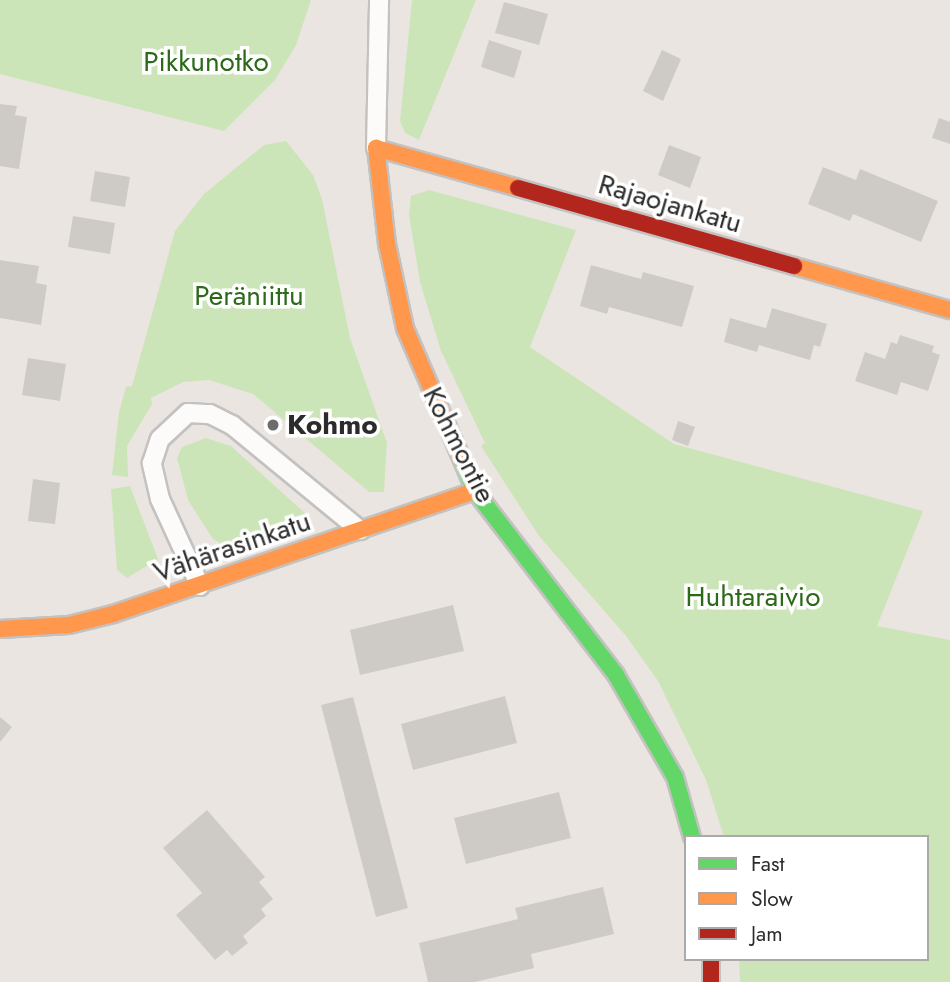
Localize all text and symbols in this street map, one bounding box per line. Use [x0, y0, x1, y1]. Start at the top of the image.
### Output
park label: Pikkunotko [143, 45, 269, 79]
street label: Rajaojankatu [595, 168, 745, 240]
park label: Peräniittu [194, 279, 304, 313]
street label: Kohmontie [416, 382, 502, 508]
place label: Kohmo [287, 408, 378, 442]
marker: Kohmo [265, 417, 281, 433]
street label: Vähärasinkatu [149, 504, 315, 590]
park label: Huhtaraivio [686, 580, 820, 614]
legend [684, 835, 929, 961]
text: Fast [751, 849, 784, 879]
text: Slow [751, 884, 793, 914]
text: Jam [751, 919, 783, 949]

